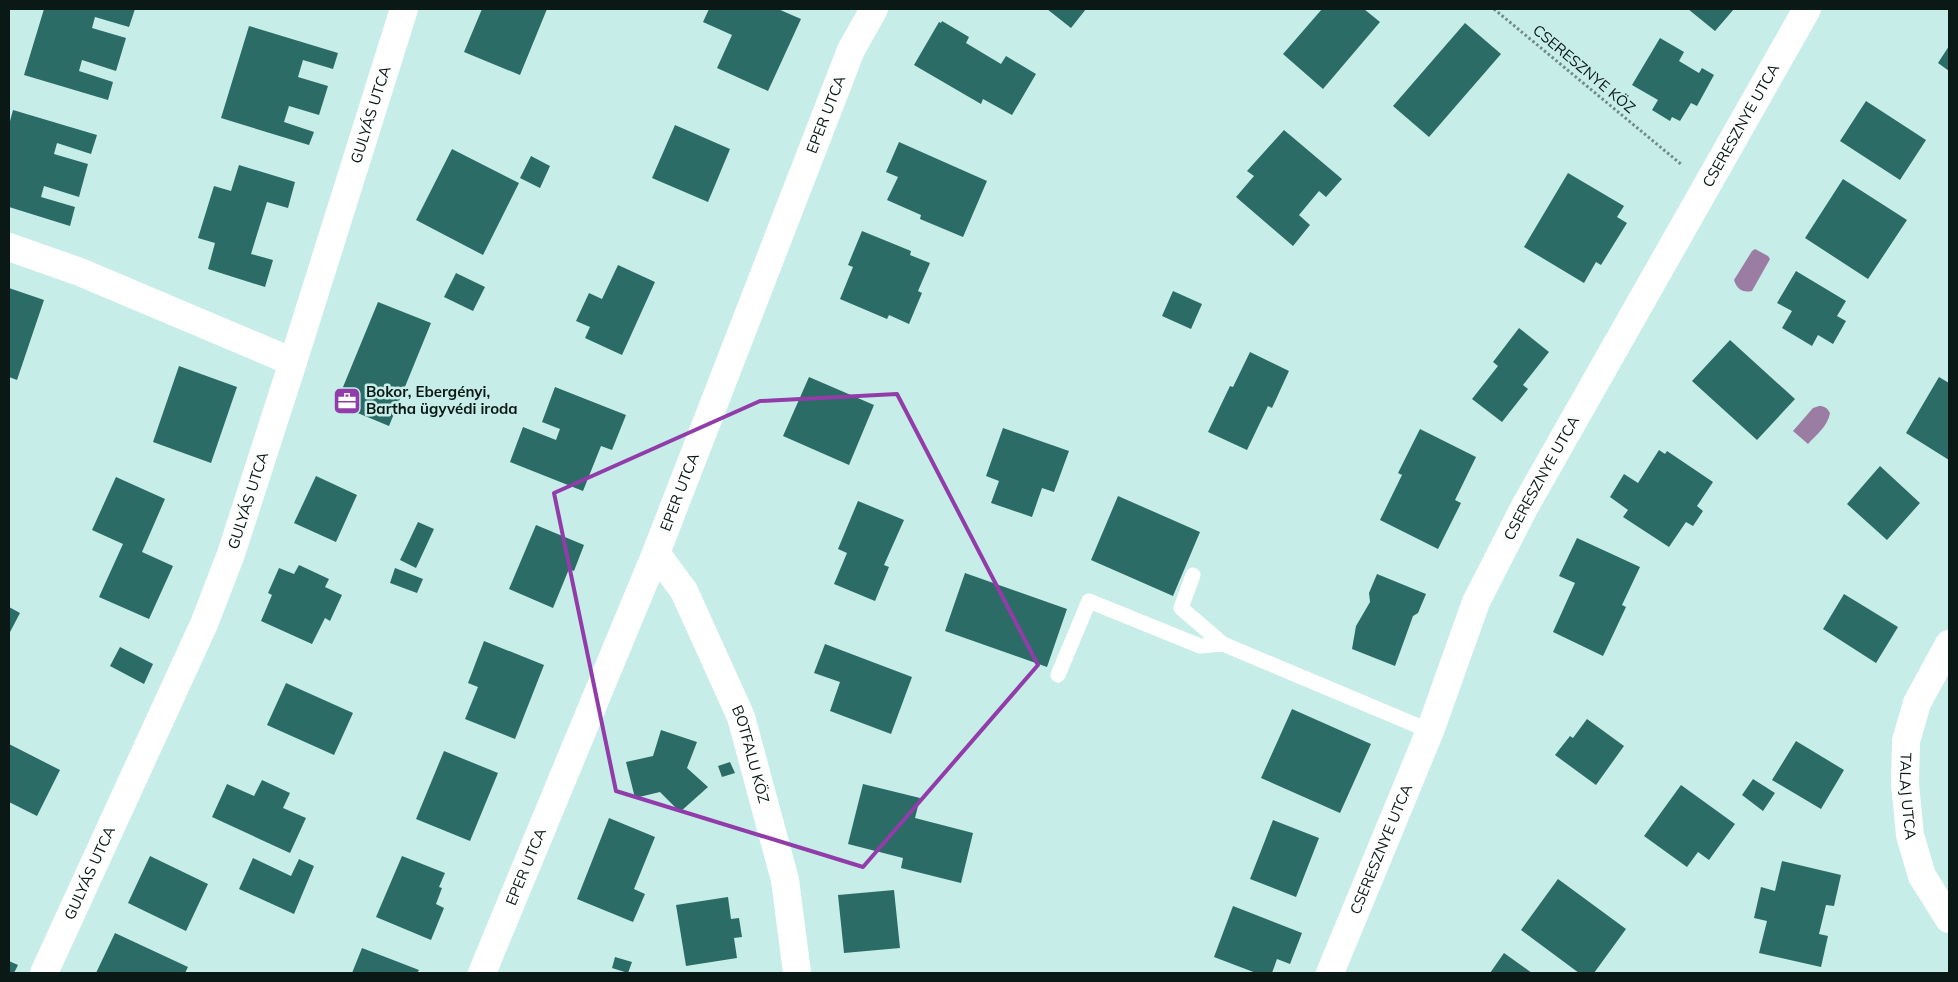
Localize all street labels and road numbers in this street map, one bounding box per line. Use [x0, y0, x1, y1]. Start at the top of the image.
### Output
street label: CSERESZNYE KÖZ [1529, 20, 1640, 117]
street label: CSERESZNYE UTCA [1698, 60, 1783, 191]
street label: GULYÁS UTCA [346, 63, 395, 166]
street label: EPER UTCA [802, 73, 849, 156]
street label: CSERESZNYE UTCA [1499, 412, 1583, 543]
street label: GULYÁS UTCA [223, 449, 272, 552]
street label: EPER UTCA [655, 450, 703, 534]
street label: BOTFALU KÖZ [728, 702, 774, 805]
street label: TALAJ UTCA [1896, 752, 1920, 841]
street label: CSERESZNYE UTCA [1345, 781, 1416, 917]
street label: GULYÁS UTCA [60, 823, 119, 923]
street label: EPER UTCA [501, 825, 550, 908]

